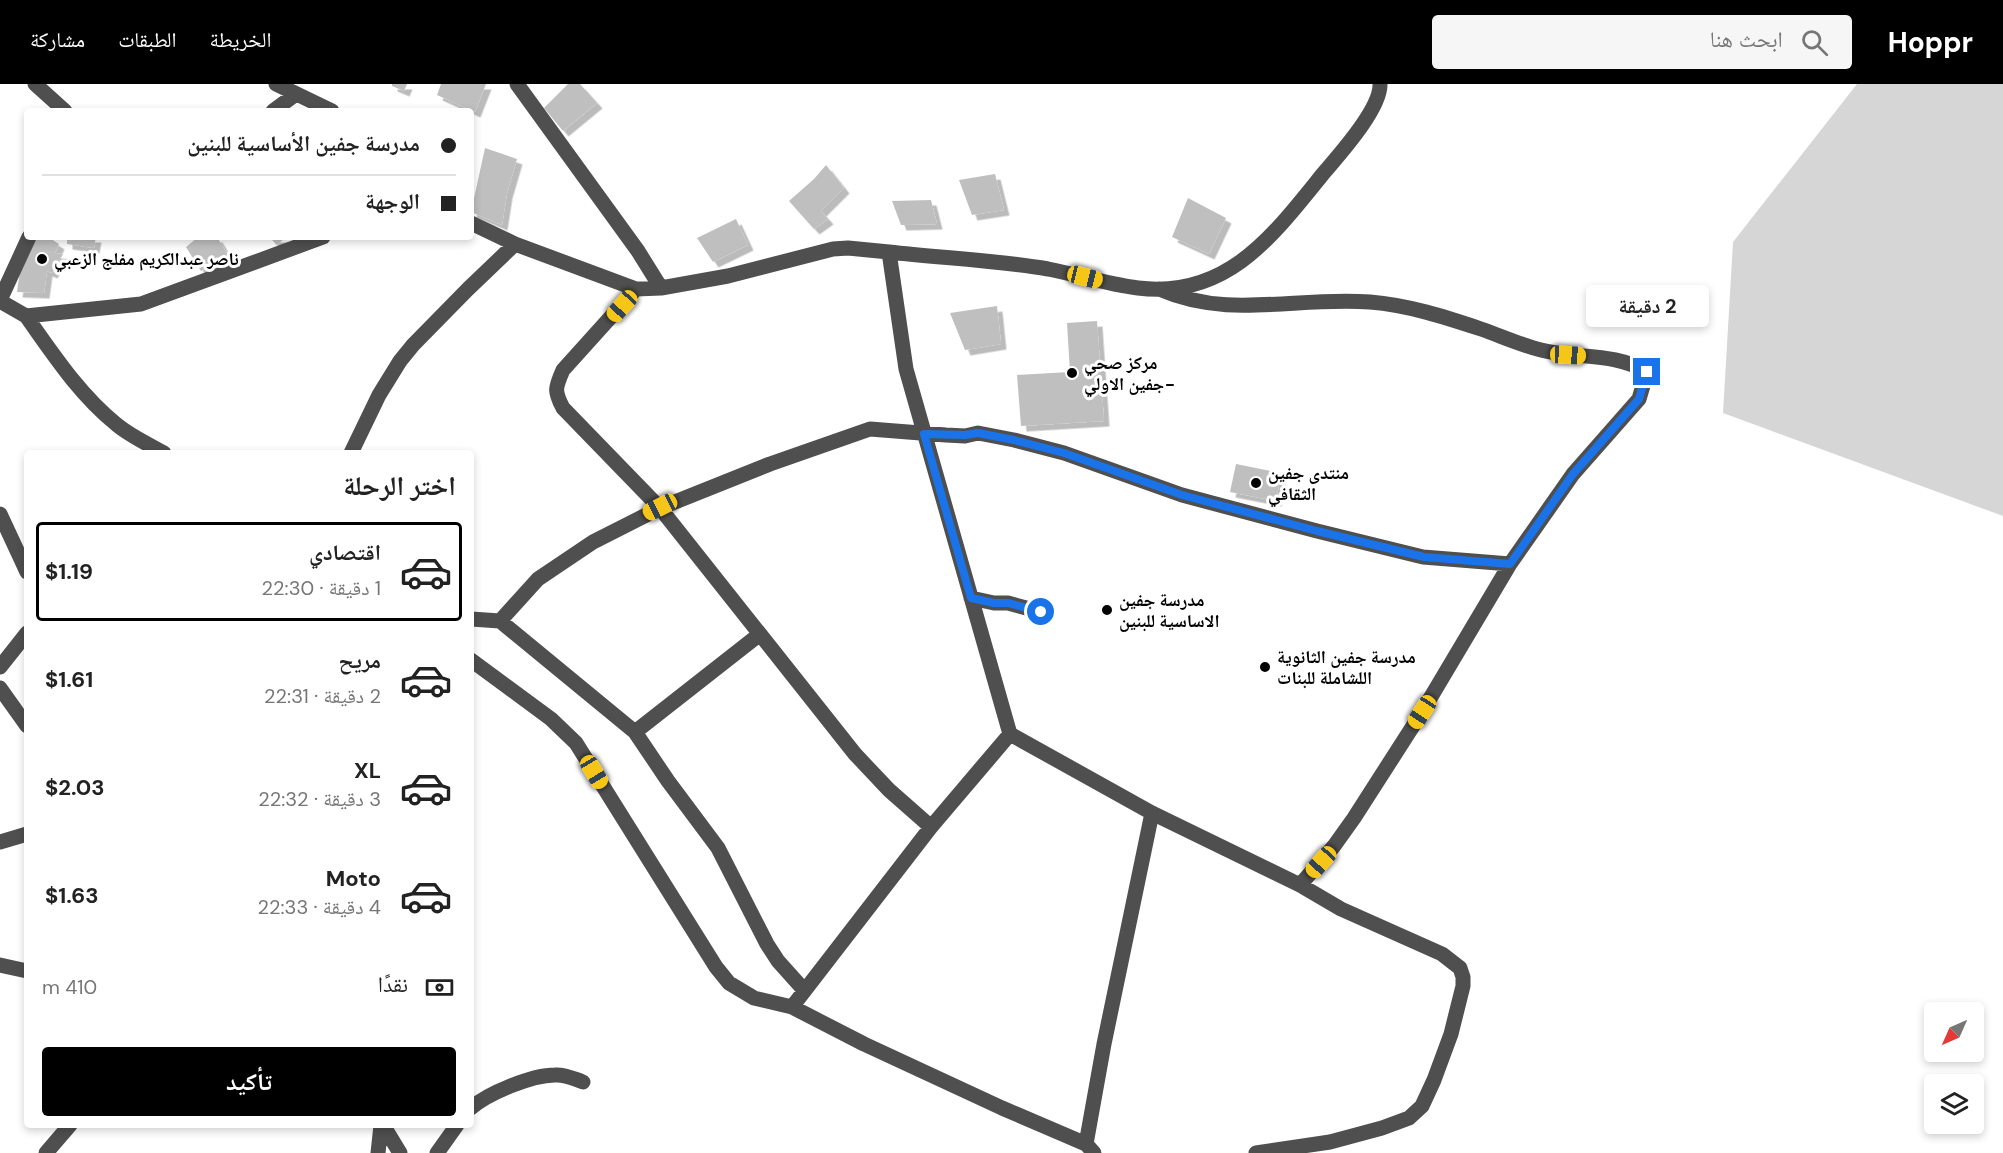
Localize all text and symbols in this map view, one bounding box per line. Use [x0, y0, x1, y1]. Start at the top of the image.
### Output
search box [1432, 15, 1852, 69]
text: Hoppr [1888, 24, 1973, 61]
text: ابحث هنا [1710, 25, 1783, 54]
text: مشاركة [30, 26, 85, 54]
text: الطبقات [118, 26, 177, 54]
text: الخريطة [210, 26, 271, 54]
icon: search [1798, 26, 1831, 59]
text: مدرسة جفين الأساسية للبنين [187, 129, 420, 158]
text: الوجهة [365, 187, 420, 216]
place label: ناصر عبدالكريم مفلج الزعبي [54, 247, 239, 273]
marker: ناصر عبدالكريم مفلج الزعبي [35, 252, 49, 266]
car [1065, 264, 1105, 290]
callout: 2 دقيقة [1586, 285, 1708, 327]
car [603, 287, 641, 325]
text: 2 دقيقة [1618, 293, 1677, 319]
car [1550, 345, 1586, 365]
place label: مركز صحي جفين الاولي- [1084, 351, 1175, 398]
route end [1633, 358, 1660, 385]
marker: مركز صحي جفين الاولي- [1065, 366, 1079, 380]
place label: منتدى جفين الثقافي [1268, 461, 1349, 508]
text: اختر الرحلة [343, 468, 456, 503]
marker: منتدى جفين الثقافي [1249, 476, 1263, 490]
car [640, 491, 680, 523]
text: اقتصادي [309, 538, 381, 567]
icon: car [399, 545, 453, 599]
text: $1.19 [45, 557, 93, 586]
text: 1 دقيقة · 22:30 [262, 575, 381, 601]
place label: مدرسة جفين الاساسية للبنين [1119, 588, 1220, 633]
route start [1027, 598, 1054, 625]
marker: مدرسة جفين الاساسية للبنين [1100, 603, 1114, 617]
place label: مدرسة جفين الثانوية اللشاملة للبنات [1277, 645, 1416, 690]
text: مريح [338, 646, 381, 675]
icon: car [399, 653, 453, 707]
marker: مدرسة جفين الثانوية اللشاملة للبنات [1258, 660, 1272, 674]
text: $1.61 [45, 665, 93, 694]
text: 2 دقيقة · 22:31 [264, 683, 381, 709]
car [1405, 692, 1439, 732]
car [577, 752, 611, 792]
text: XL [354, 756, 381, 785]
icon: car [399, 761, 453, 815]
text: $2.03 [45, 773, 104, 802]
text: 3 دقيقة · 22:32 [258, 786, 381, 812]
car [1302, 843, 1340, 881]
text: Moto [326, 864, 381, 893]
icon: car [399, 869, 453, 923]
text: $1.63 [45, 881, 98, 910]
text: 4 دقيقة · 22:33 [258, 894, 381, 920]
text: نقدًا [378, 970, 408, 999]
icon: cash [423, 971, 456, 1004]
text: 410 m [42, 974, 97, 1000]
north arrow [1924, 1002, 1984, 1062]
map controls [1924, 1002, 1984, 1134]
button: تأكيد [42, 1047, 456, 1116]
button: layers [1924, 1074, 1984, 1134]

